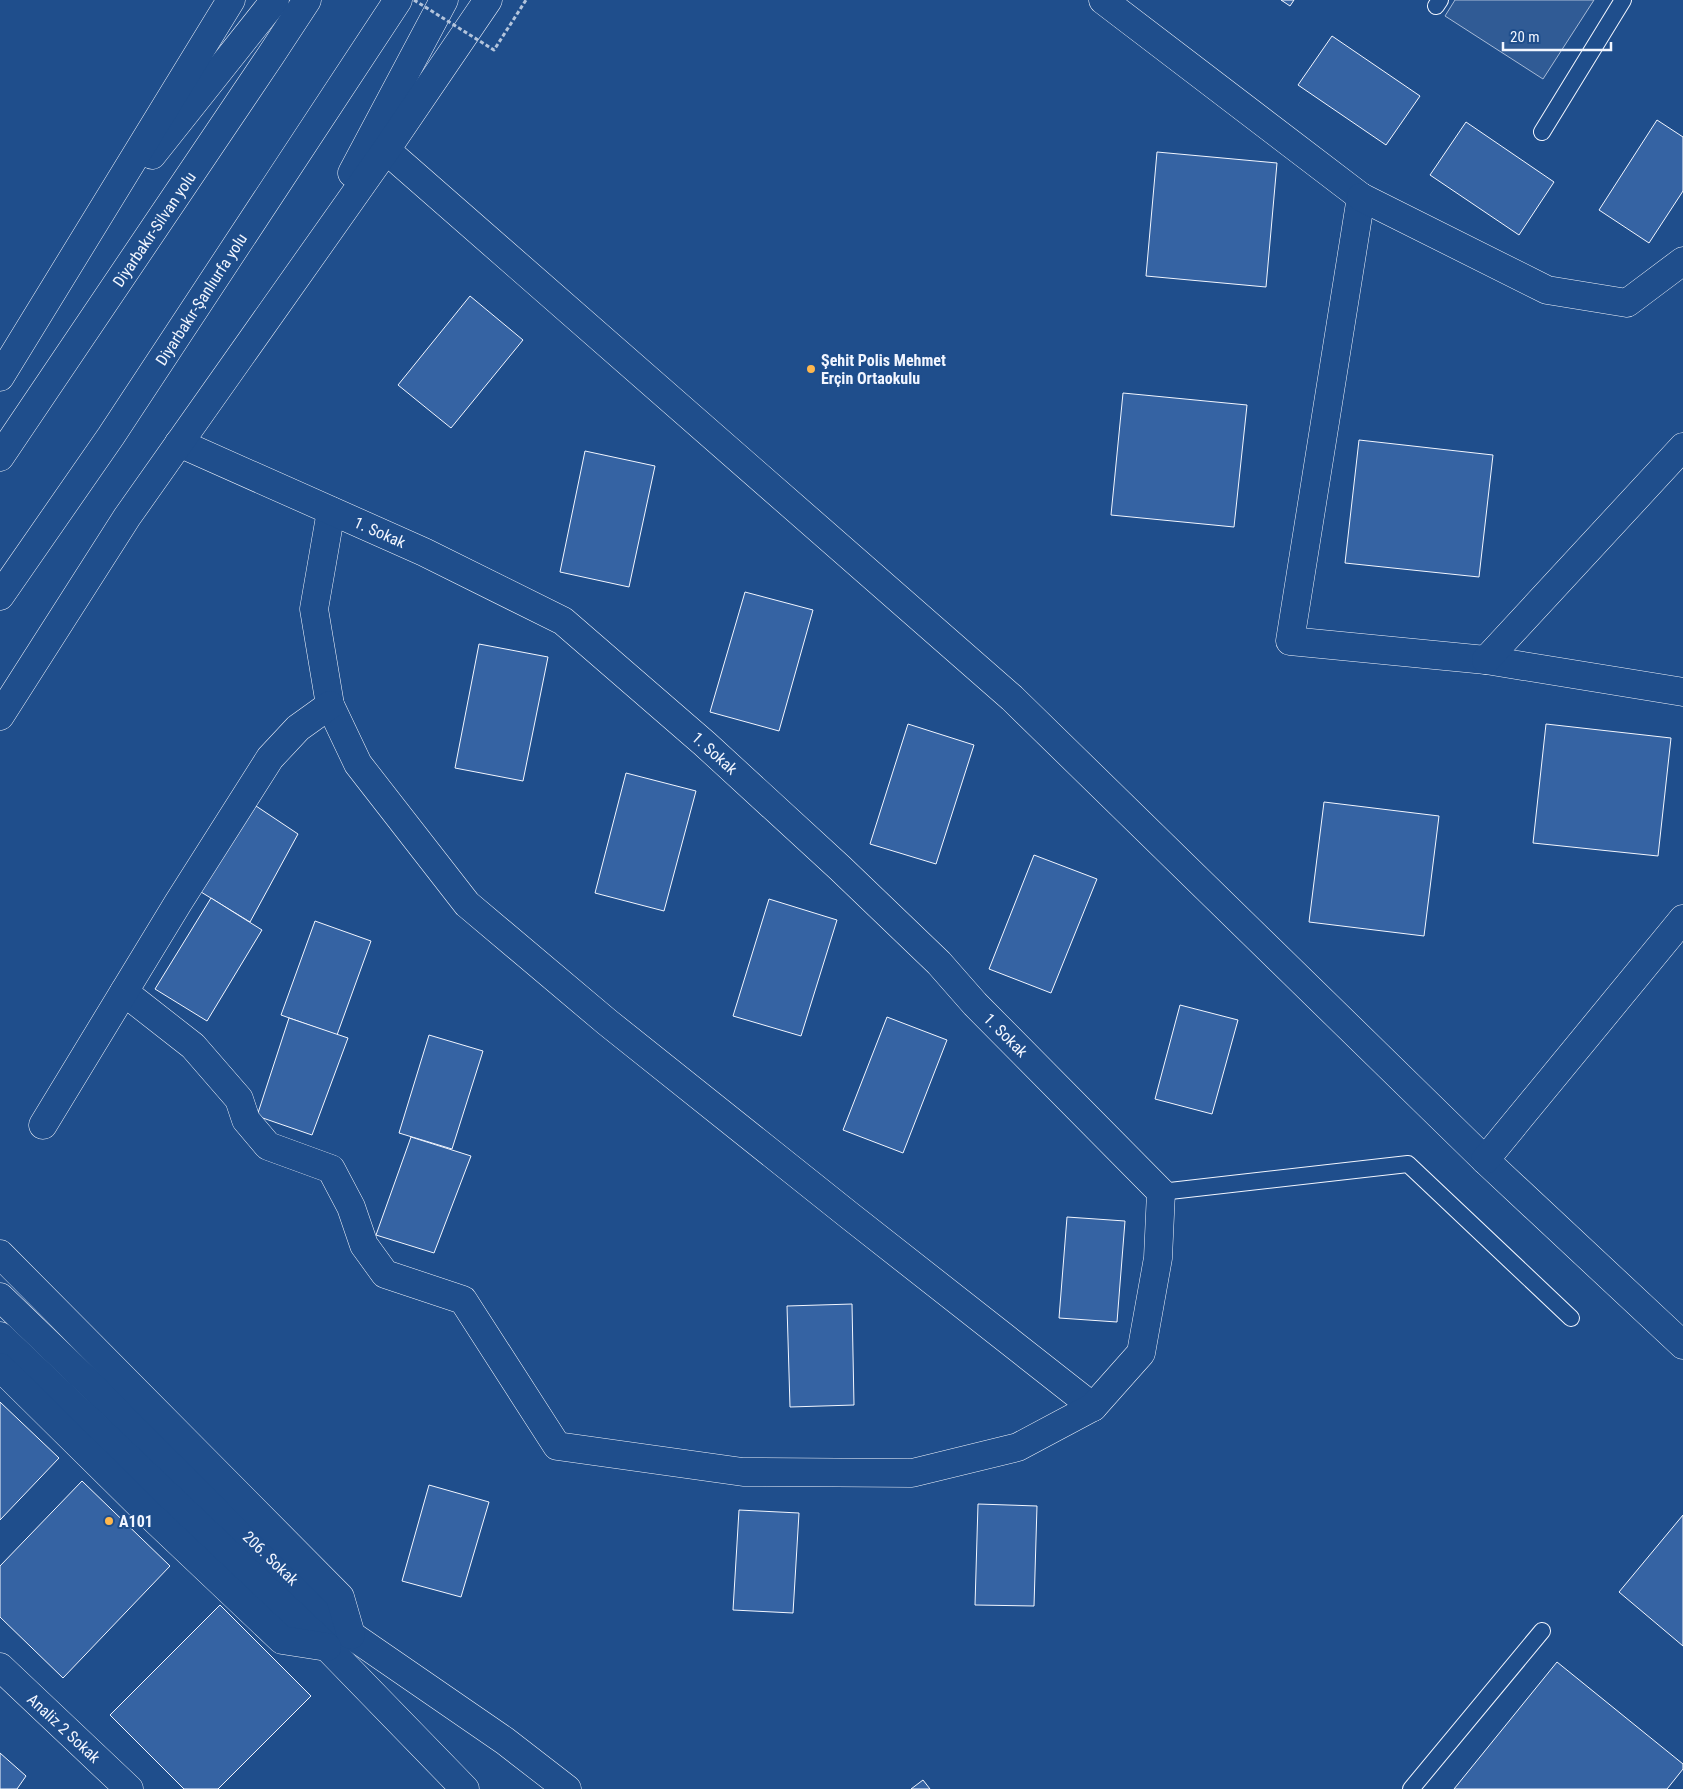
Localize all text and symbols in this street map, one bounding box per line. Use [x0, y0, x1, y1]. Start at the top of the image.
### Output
scale bar [1503, 20, 1610, 52]
text: 20 m [1510, 28, 1540, 46]
street label: Diyarbakır-Silvan yolu [109, 168, 200, 290]
street label: Diyarbakır-Şanlıurfa yolu [152, 230, 251, 369]
place label: Şehit Polis Mehmet Erçin Ortaokulu [821, 351, 946, 388]
marker: Şehit Polis Mehmet Erçin Ortaokulu [805, 363, 817, 375]
street label: 1. Sokak [351, 513, 409, 552]
street label: 1. Sokak [688, 728, 742, 779]
street label: 1. Sokak [980, 1009, 1032, 1062]
place label: A101 [119, 1512, 153, 1531]
marker: A101 [103, 1515, 115, 1527]
street label: 206. Sokak [239, 1527, 303, 1590]
street label: Analiz 2 Sokak [23, 1690, 105, 1767]

